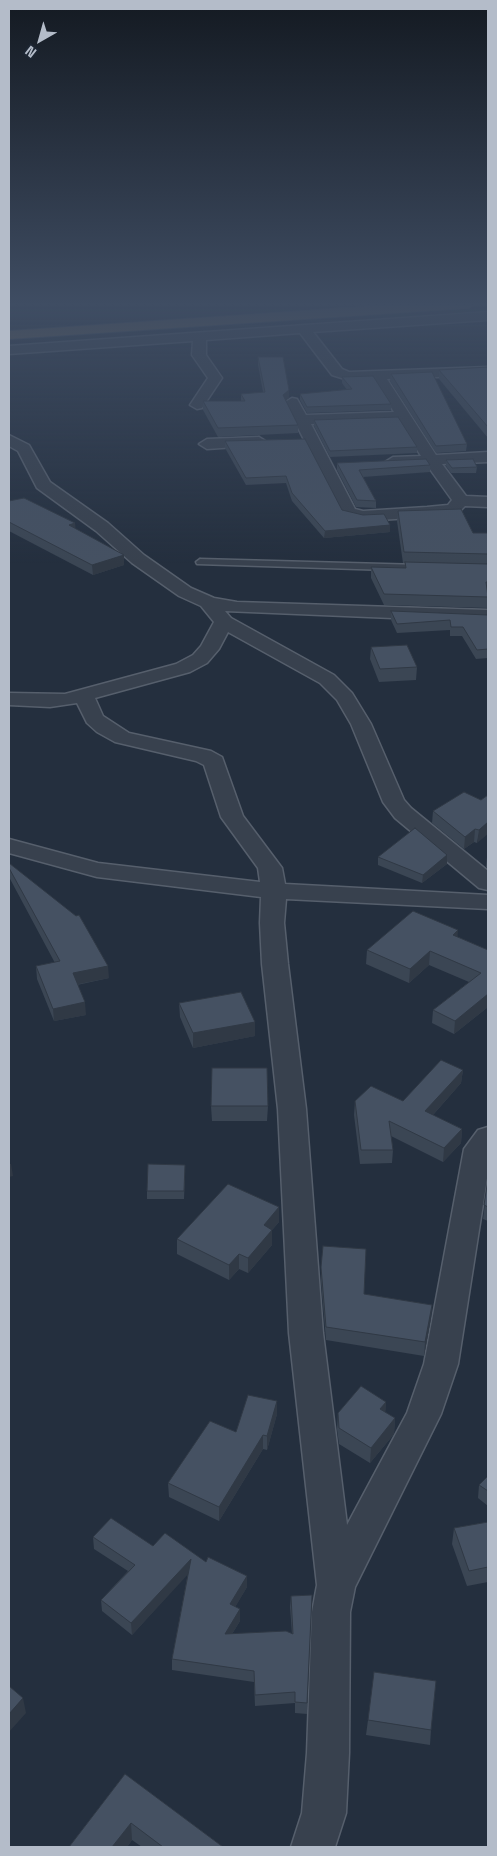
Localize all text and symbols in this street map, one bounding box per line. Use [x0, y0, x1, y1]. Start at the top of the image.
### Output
north arrow [15, 15, 65, 65]
text: N [22, 42, 40, 62]

